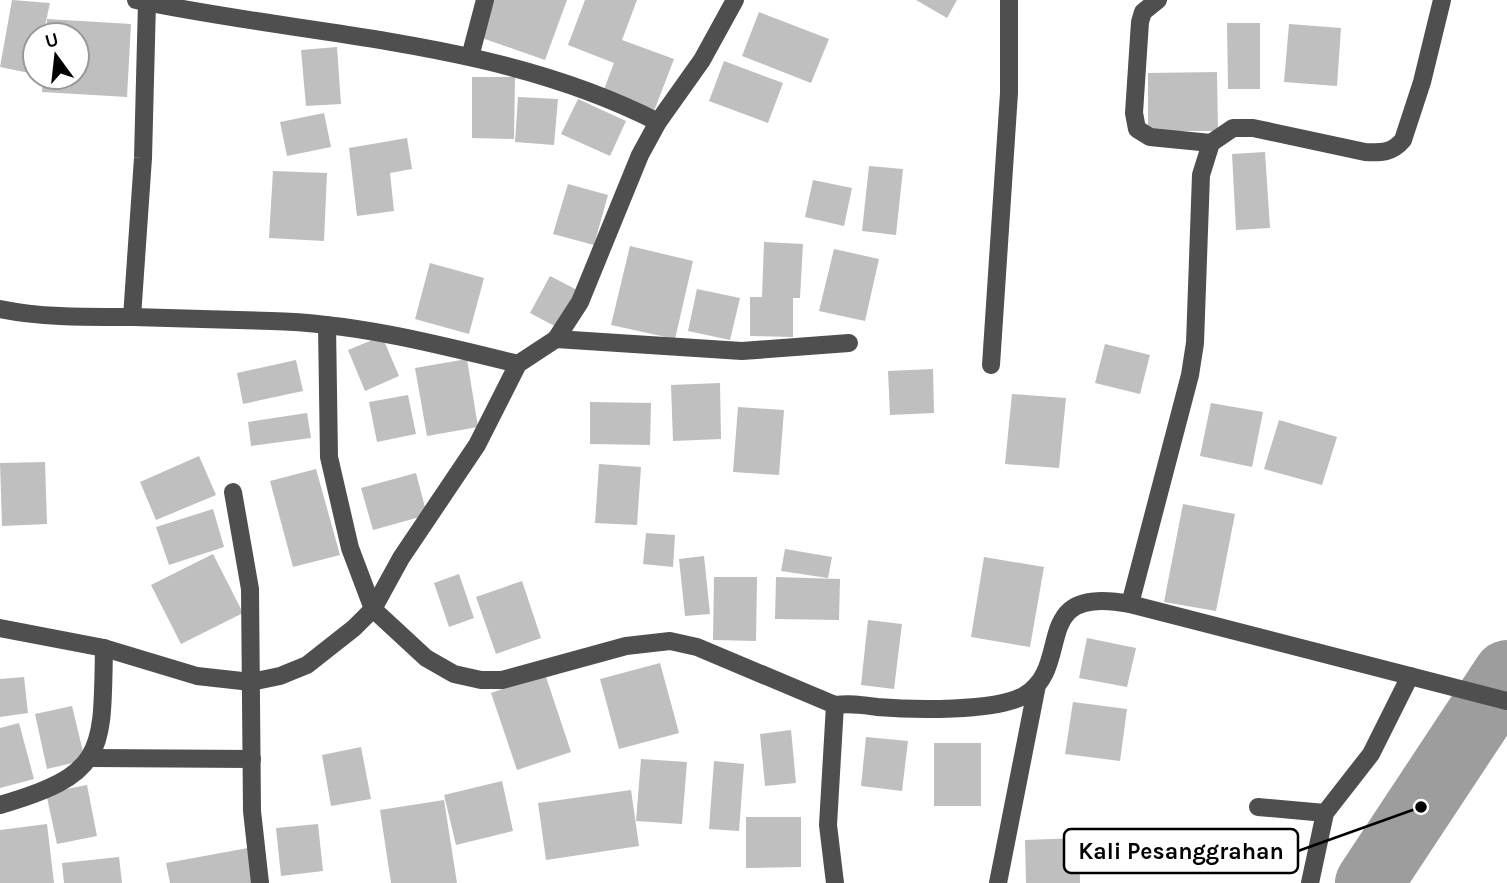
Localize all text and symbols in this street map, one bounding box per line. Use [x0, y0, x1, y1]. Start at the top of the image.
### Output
north arrow [21, 21, 91, 91]
text: U [43, 28, 61, 53]
callout: Kali Pesanggrahan [1064, 829, 1298, 873]
text: Kali Pesanggrahan [1078, 838, 1284, 865]

